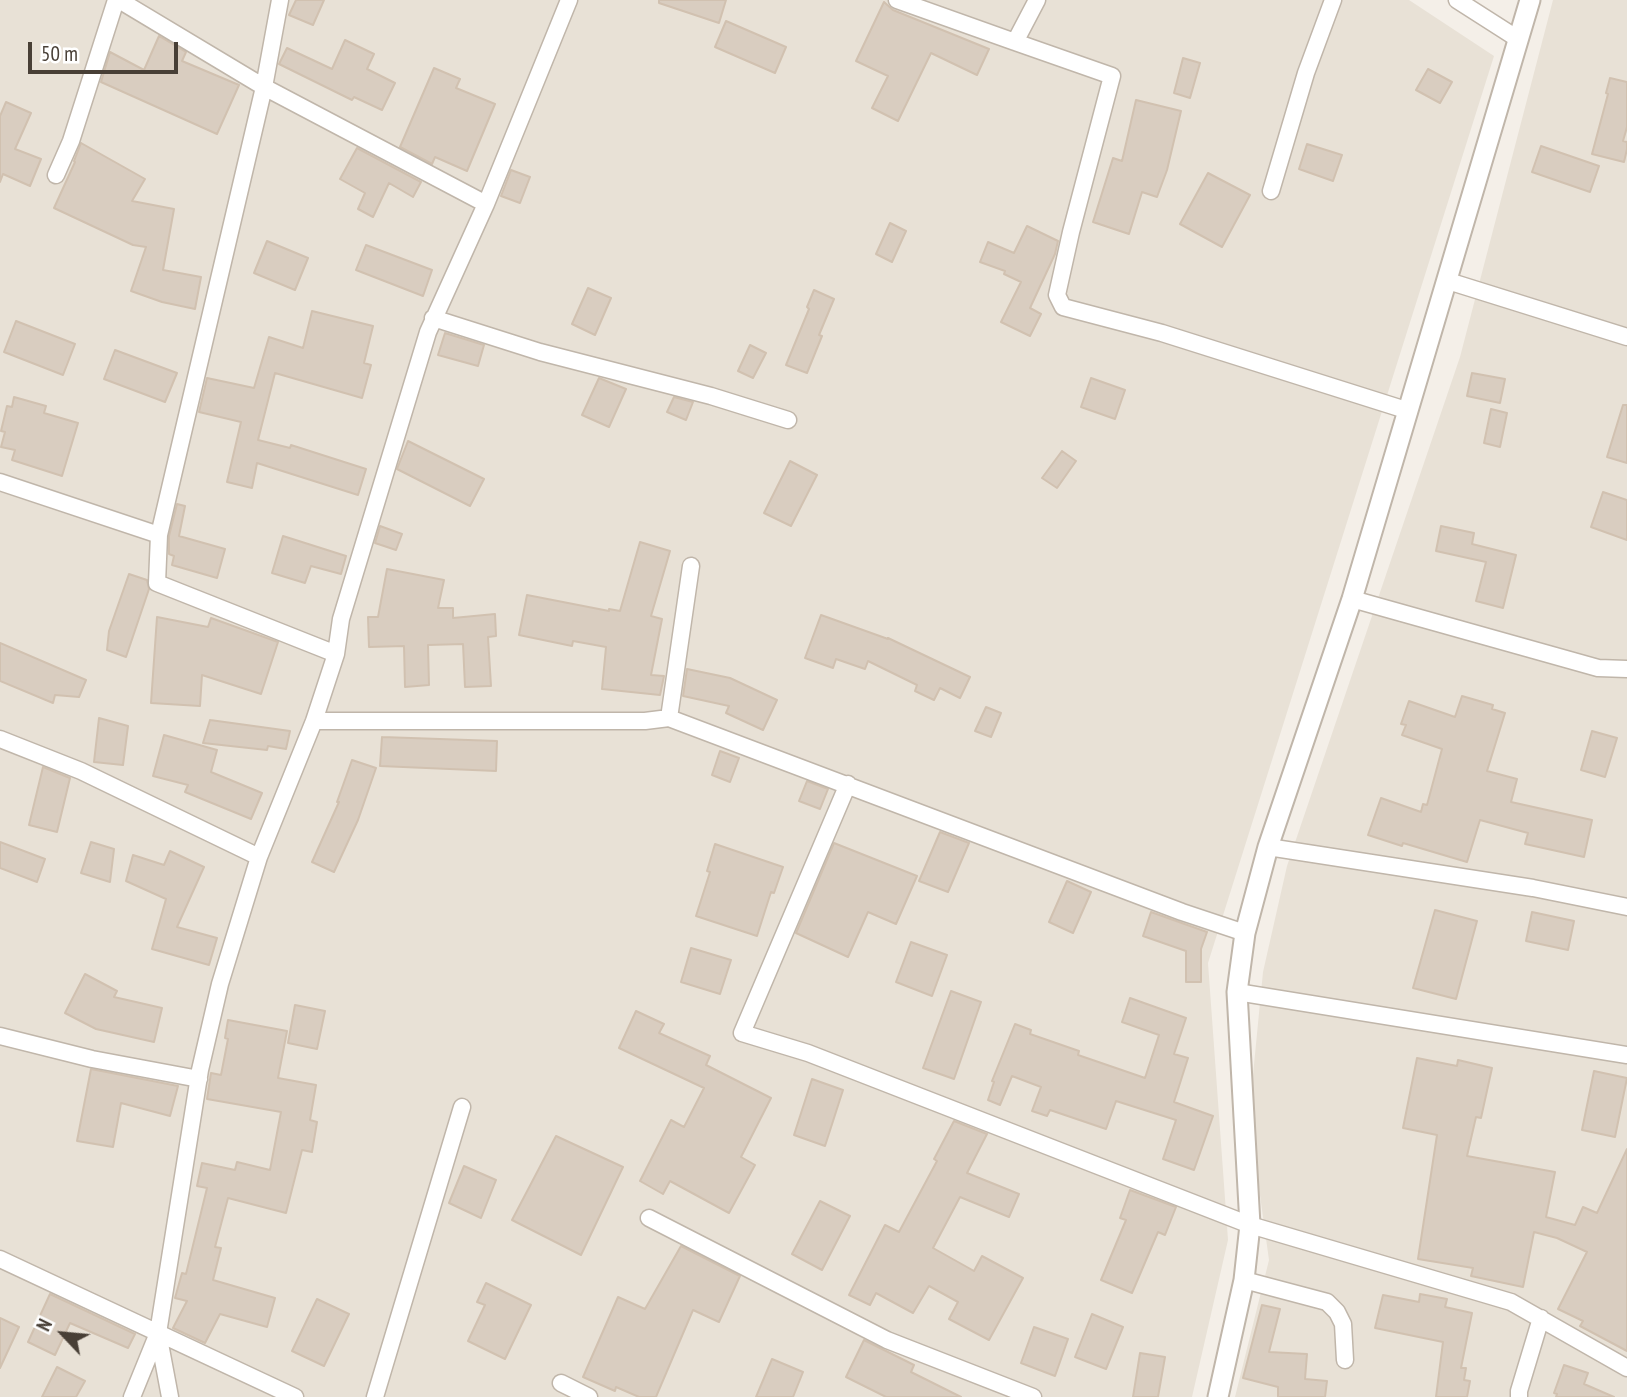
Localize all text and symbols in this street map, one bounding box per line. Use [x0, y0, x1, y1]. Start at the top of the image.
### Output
scale bar [32, 28, 182, 72]
text: 50 m [41, 40, 78, 67]
north arrow [28, 1299, 98, 1369]
text: N [31, 1315, 57, 1335]

